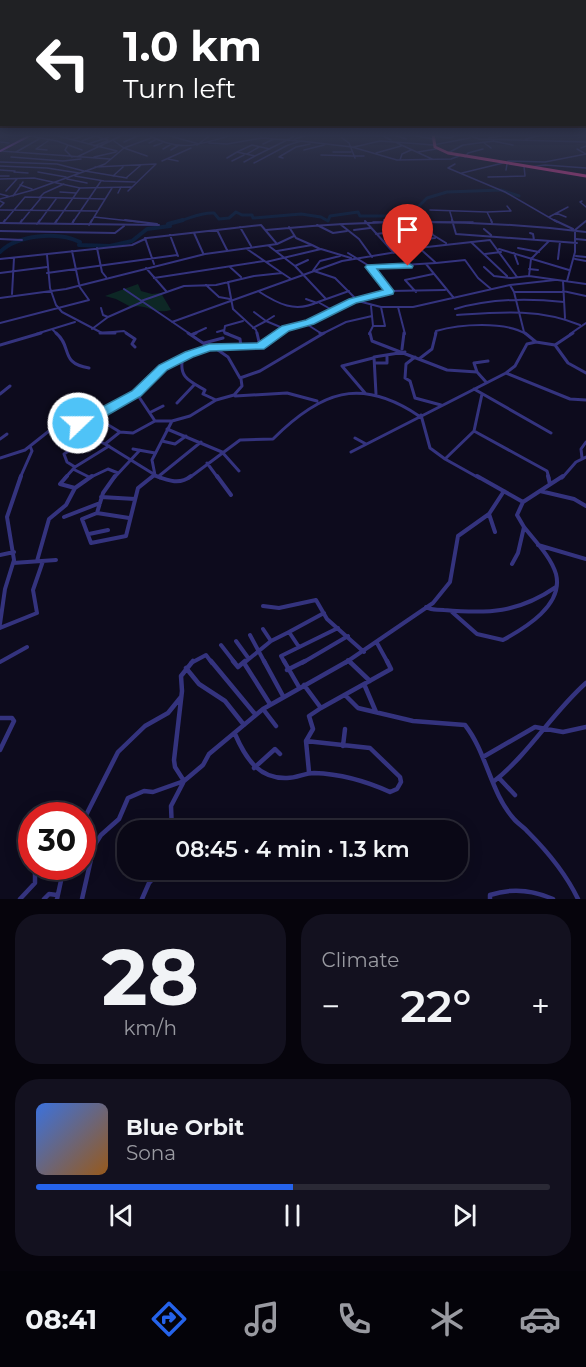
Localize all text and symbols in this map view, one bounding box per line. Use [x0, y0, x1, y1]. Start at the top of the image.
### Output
text: 1.0 km [123, 20, 262, 72]
icon: left [24, 24, 102, 102]
text: Turn left [123, 72, 236, 105]
pin [382, 204, 433, 266]
icon: arrive [391, 213, 424, 246]
position arrow [46, 391, 110, 455]
speed limit sign: 30 [18, 802, 96, 880]
text: 08:45 · 4 min · 1.3 km [175, 836, 410, 863]
text: 28 [101, 929, 199, 1025]
text: Climate [322, 948, 399, 972]
text: 22° [400, 978, 471, 1033]
text: − [322, 986, 340, 1026]
text: + [531, 986, 550, 1026]
text: km/h [124, 1016, 177, 1040]
text: Blue Orbit [126, 1114, 244, 1141]
text: Sona [126, 1141, 176, 1165]
icon: previous [105, 1199, 138, 1232]
icon: pause [276, 1199, 309, 1232]
icon: next [448, 1199, 481, 1232]
icon: directions [148, 1298, 190, 1340]
icon: music [241, 1298, 283, 1340]
icon: phone [333, 1298, 375, 1340]
icon: climate [426, 1298, 468, 1340]
icon: car [519, 1298, 561, 1340]
text: 08:41 [25, 1303, 97, 1336]

